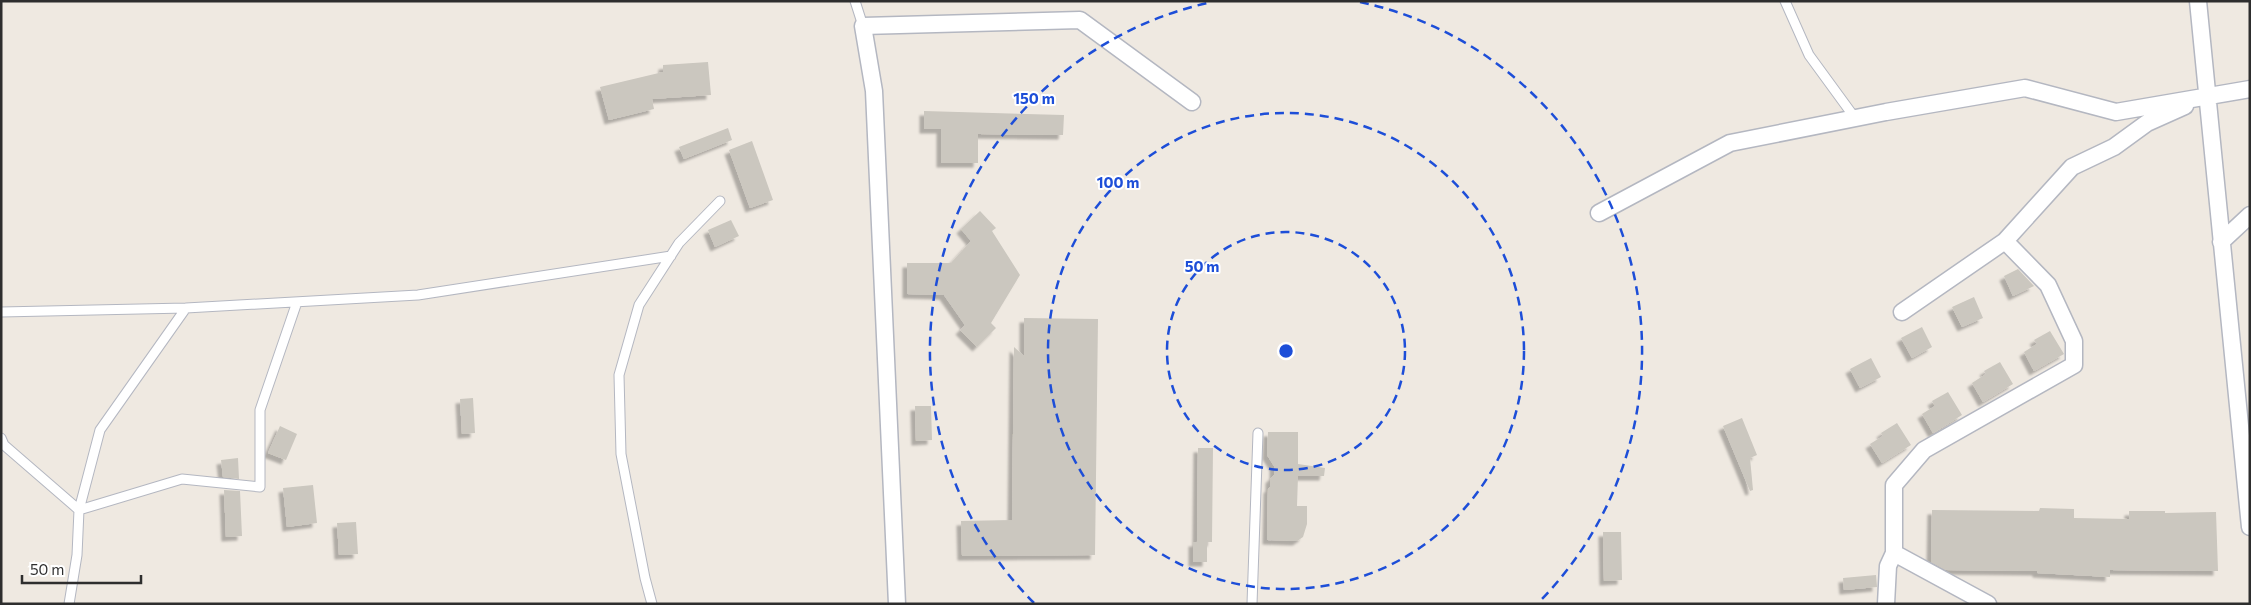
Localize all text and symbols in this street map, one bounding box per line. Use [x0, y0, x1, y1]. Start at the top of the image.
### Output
text: 150 m [1013, 89, 1055, 107]
text: 100 m [1097, 173, 1139, 191]
text: 50 m [1185, 257, 1219, 275]
centre of rings [1277, 342, 1295, 360]
scale bar [22, 552, 141, 584]
text: 50 m [30, 560, 64, 578]

